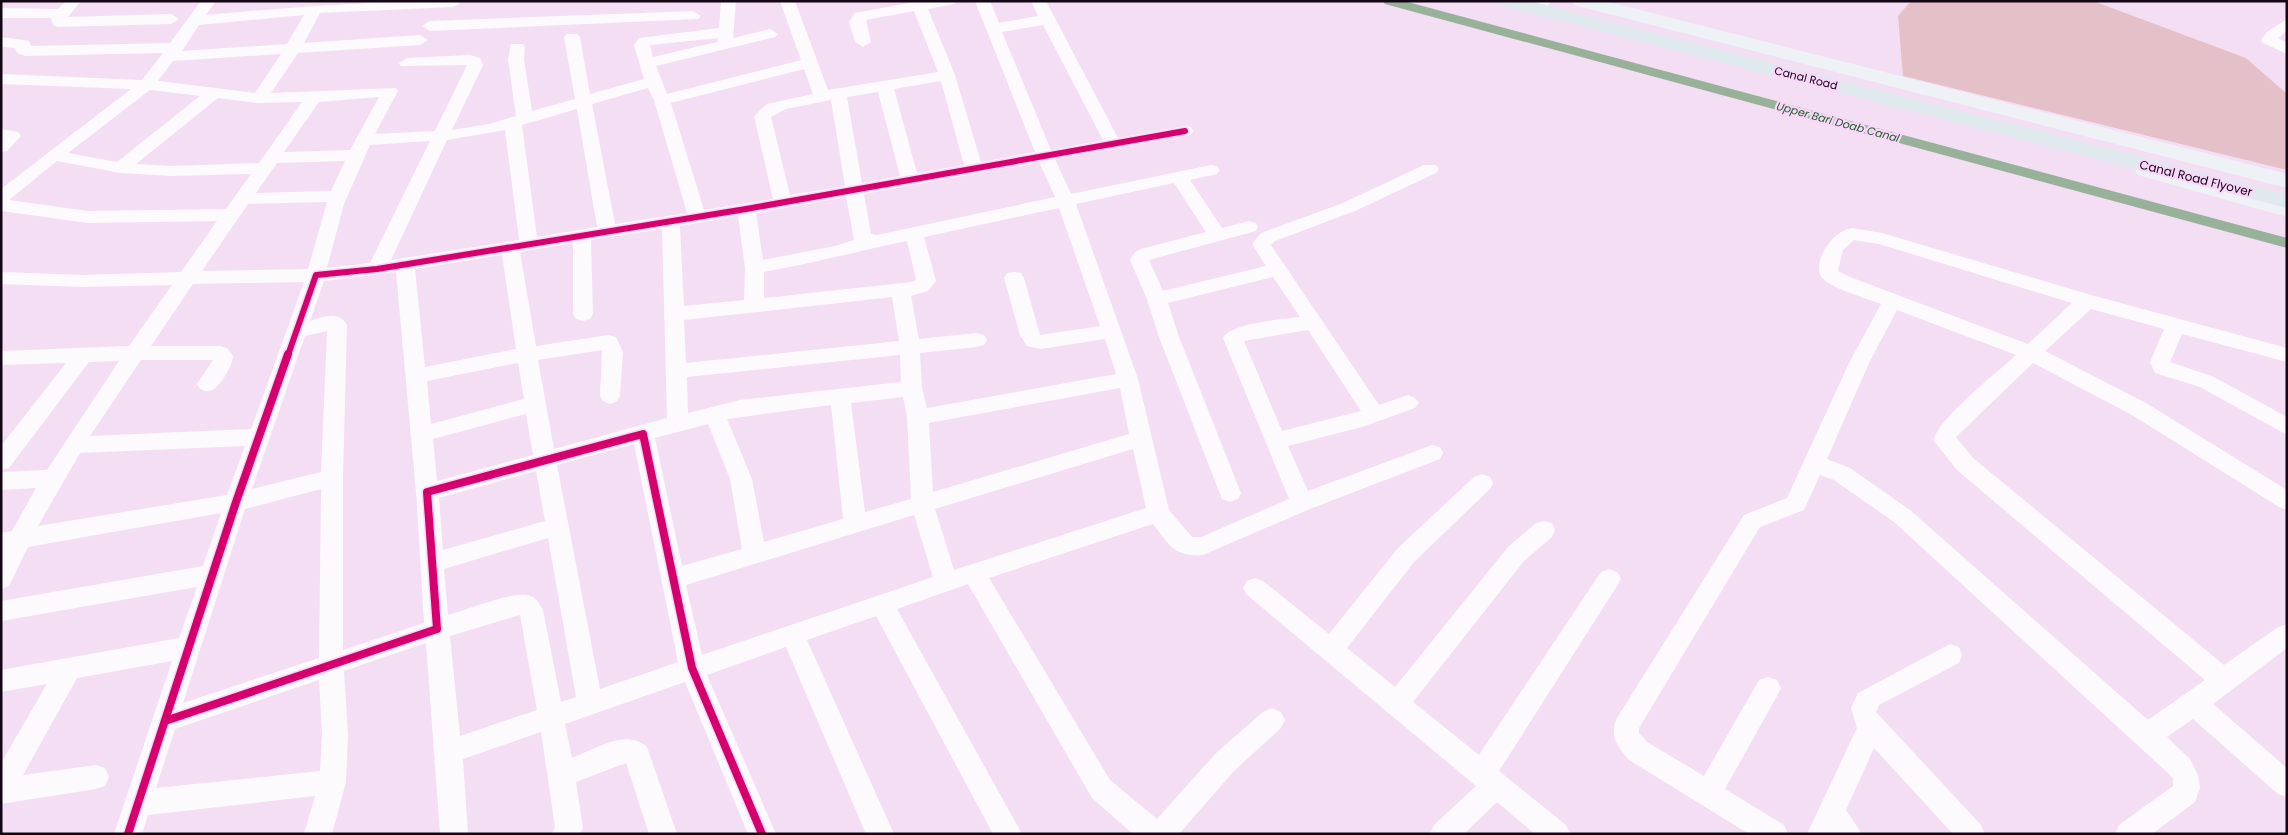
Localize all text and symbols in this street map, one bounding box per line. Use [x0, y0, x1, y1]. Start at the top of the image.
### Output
street label: Canal Road [1773, 62, 1839, 94]
water label: Upper Bari Doab Canal [1775, 98, 1902, 146]
street label: Canal Road Flyover [2138, 156, 2255, 200]

